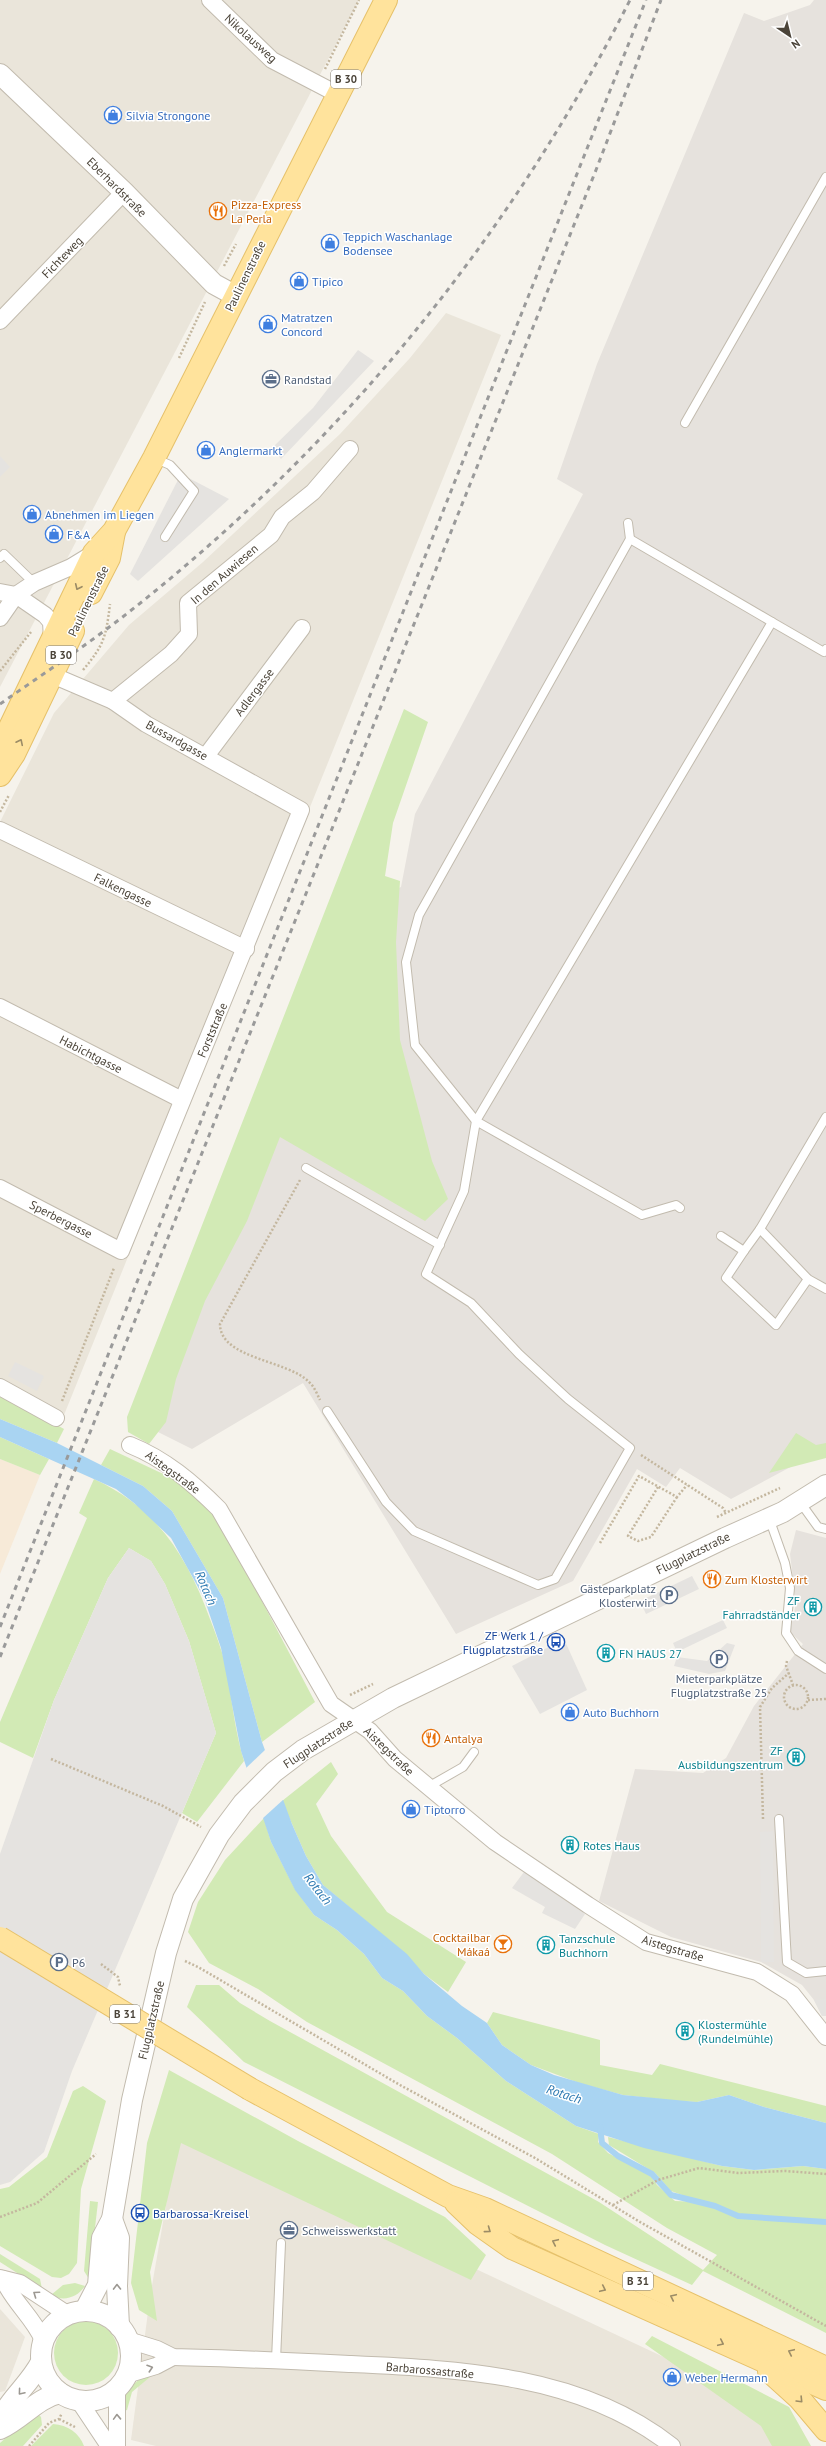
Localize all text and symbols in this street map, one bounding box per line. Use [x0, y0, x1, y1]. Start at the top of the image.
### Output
street label: Nikolausweg [222, 11, 280, 65]
north arrow [770, 16, 810, 56]
text: N [789, 36, 803, 52]
road number: B 30 [331, 70, 361, 88]
shop icon: Silvia Strongone [103, 105, 123, 125]
place label: Silvia Strongone [126, 108, 210, 123]
street label: Eberhardstraße [84, 154, 150, 220]
place label: Pizza-Express La Perla [231, 197, 301, 226]
restaurant icon: Pizza-Express La Perla [208, 201, 228, 221]
place label: Teppich Waschanlage Bodensee [343, 229, 452, 258]
street label: Fichteweg [38, 233, 86, 281]
shop icon: Teppich Waschanlage Bodensee [320, 233, 340, 253]
street label: Paulinenstraße [221, 238, 269, 314]
shop icon: Tipico [289, 271, 309, 291]
place label: Tipico [312, 274, 343, 289]
place label: Matratzen Concord [281, 310, 332, 339]
shop icon: Matratzen Concord [258, 314, 278, 334]
office icon: Randstad [261, 369, 281, 389]
place label: Randstad [284, 372, 332, 387]
shop icon: Anglermarkt [196, 440, 216, 460]
place label: Anglermarkt [219, 443, 282, 458]
shop icon: Abnehmen im Liegen [22, 504, 42, 524]
place label: Abnehmen im Liegen [45, 507, 154, 522]
shop icon: F&A [44, 524, 64, 544]
place label: F&A [67, 527, 90, 542]
street label: In den Auwiesen [187, 541, 261, 607]
street label: Paulinenstraße [64, 563, 112, 639]
one-way arrow [75, 582, 83, 590]
road number: B 30 [46, 646, 76, 664]
street label: Adlergasse [231, 665, 277, 719]
street label: Bussardgasse [143, 717, 211, 763]
one-way arrow [15, 738, 23, 746]
street label: Falkengasse [92, 870, 154, 910]
street label: Forststraße [194, 1000, 230, 1060]
street label: Habichtgasse [57, 1032, 125, 1076]
street label: Sperbergasse [27, 1197, 95, 1241]
street label: Aistegstraße [143, 1447, 203, 1497]
street label: Flugplatzstraße [654, 1529, 732, 1577]
water label: Rotach [191, 1568, 221, 1608]
restaurant icon: Zum Klosterwirt [702, 1569, 722, 1589]
place label: Zum Klosterwirt [725, 1572, 808, 1587]
place label: Gästeparkplatz Klosterwirt [580, 1581, 656, 1610]
parking icon: Gästeparkplatz Klosterwirt [659, 1585, 679, 1605]
place label: ZF Fahrradständer [722, 1593, 800, 1622]
building icon: ZF Fahrradständer [803, 1597, 823, 1617]
place label: ZF Werk 1 / Flugplatzstraße [463, 1628, 544, 1657]
bus stop icon: ZF Werk 1 / Flugplatzstraße [546, 1632, 566, 1652]
building icon: FN HAUS 27 [596, 1643, 616, 1663]
place label: FN HAUS 27 [619, 1646, 682, 1661]
parking icon: Mieterparkplätze Flugplatzstraße 25 [709, 1649, 729, 1669]
place label: Mieterparkplätze Flugplatzstraße 25 [671, 1671, 767, 1700]
shop icon: Auto Buchhorn [560, 1702, 580, 1722]
place label: Auto Buchhorn [583, 1705, 659, 1720]
street label: Flugplatzstraße [280, 1715, 356, 1771]
street label: Aistegstraße [361, 1723, 417, 1779]
restaurant icon: Antalya [421, 1728, 441, 1748]
place label: Antalya [444, 1731, 483, 1746]
place label: ZF Ausbildungszentrum [678, 1743, 783, 1772]
building icon: ZF Ausbildungszentrum [786, 1747, 806, 1767]
shop icon: Tiptorro [401, 1799, 421, 1819]
place label: Tiptorro [424, 1802, 465, 1817]
building icon: Rotes Haus [560, 1835, 580, 1855]
place label: Rotes Haus [583, 1838, 640, 1853]
water label: Rotach [300, 1870, 336, 1909]
place label: Cocktailbar Mákaá [433, 1930, 490, 1959]
place label: Tanzschule Buchhorn [559, 1931, 615, 1960]
street label: Aistegstraße [640, 1931, 706, 1965]
bar icon: Cocktailbar Mákaá [493, 1934, 513, 1954]
building icon: Tanzschule Buchhorn [536, 1935, 556, 1955]
parking icon: P6 [49, 1952, 69, 1972]
place label: P6 [72, 1955, 85, 1970]
street label: Flugplatzstraße [135, 1979, 167, 2061]
road number: B 31 [110, 2005, 140, 2023]
place label: Klostermühle (Rundelmühle) [698, 2017, 773, 2046]
building icon: Klostermühle (Rundelmühle) [675, 2021, 695, 2041]
water label: Rotach [544, 2080, 584, 2108]
bus stop icon: Barbarossa-Kreisel [130, 2203, 150, 2223]
place label: Barbarossa-Kreisel [153, 2206, 249, 2221]
office icon: Schweisswerkstatt [279, 2220, 299, 2240]
place label: Schweisswerkstatt [302, 2223, 396, 2238]
one-way arrow [483, 2225, 490, 2232]
one-way arrow [552, 2239, 559, 2247]
road number: B 31 [623, 2272, 653, 2290]
one-way arrow [113, 2284, 121, 2290]
one-way arrow [599, 2285, 606, 2293]
one-way arrow [33, 2291, 40, 2299]
one-way arrow [669, 2294, 677, 2302]
one-way arrow [717, 2338, 725, 2346]
one-way arrow [787, 2349, 795, 2357]
street label: Barbarossastraße [385, 2359, 475, 2381]
one-way arrow [147, 2364, 154, 2372]
shop icon: Weber Hermann [662, 2367, 682, 2387]
place label: Weber Hermann [685, 2370, 767, 2385]
one-way arrow [18, 2387, 25, 2394]
one-way arrow [796, 2395, 803, 2403]
one-way arrow [113, 2414, 121, 2420]

